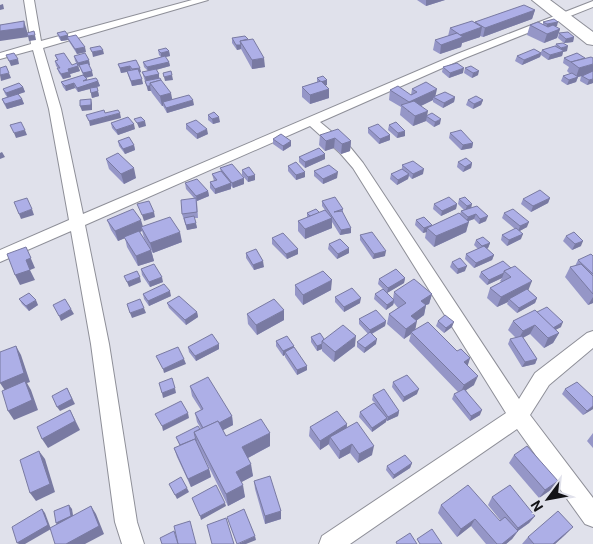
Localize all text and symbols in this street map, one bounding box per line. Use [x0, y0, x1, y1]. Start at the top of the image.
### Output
north arrow [523, 474, 573, 524]
text: N [528, 497, 546, 514]

